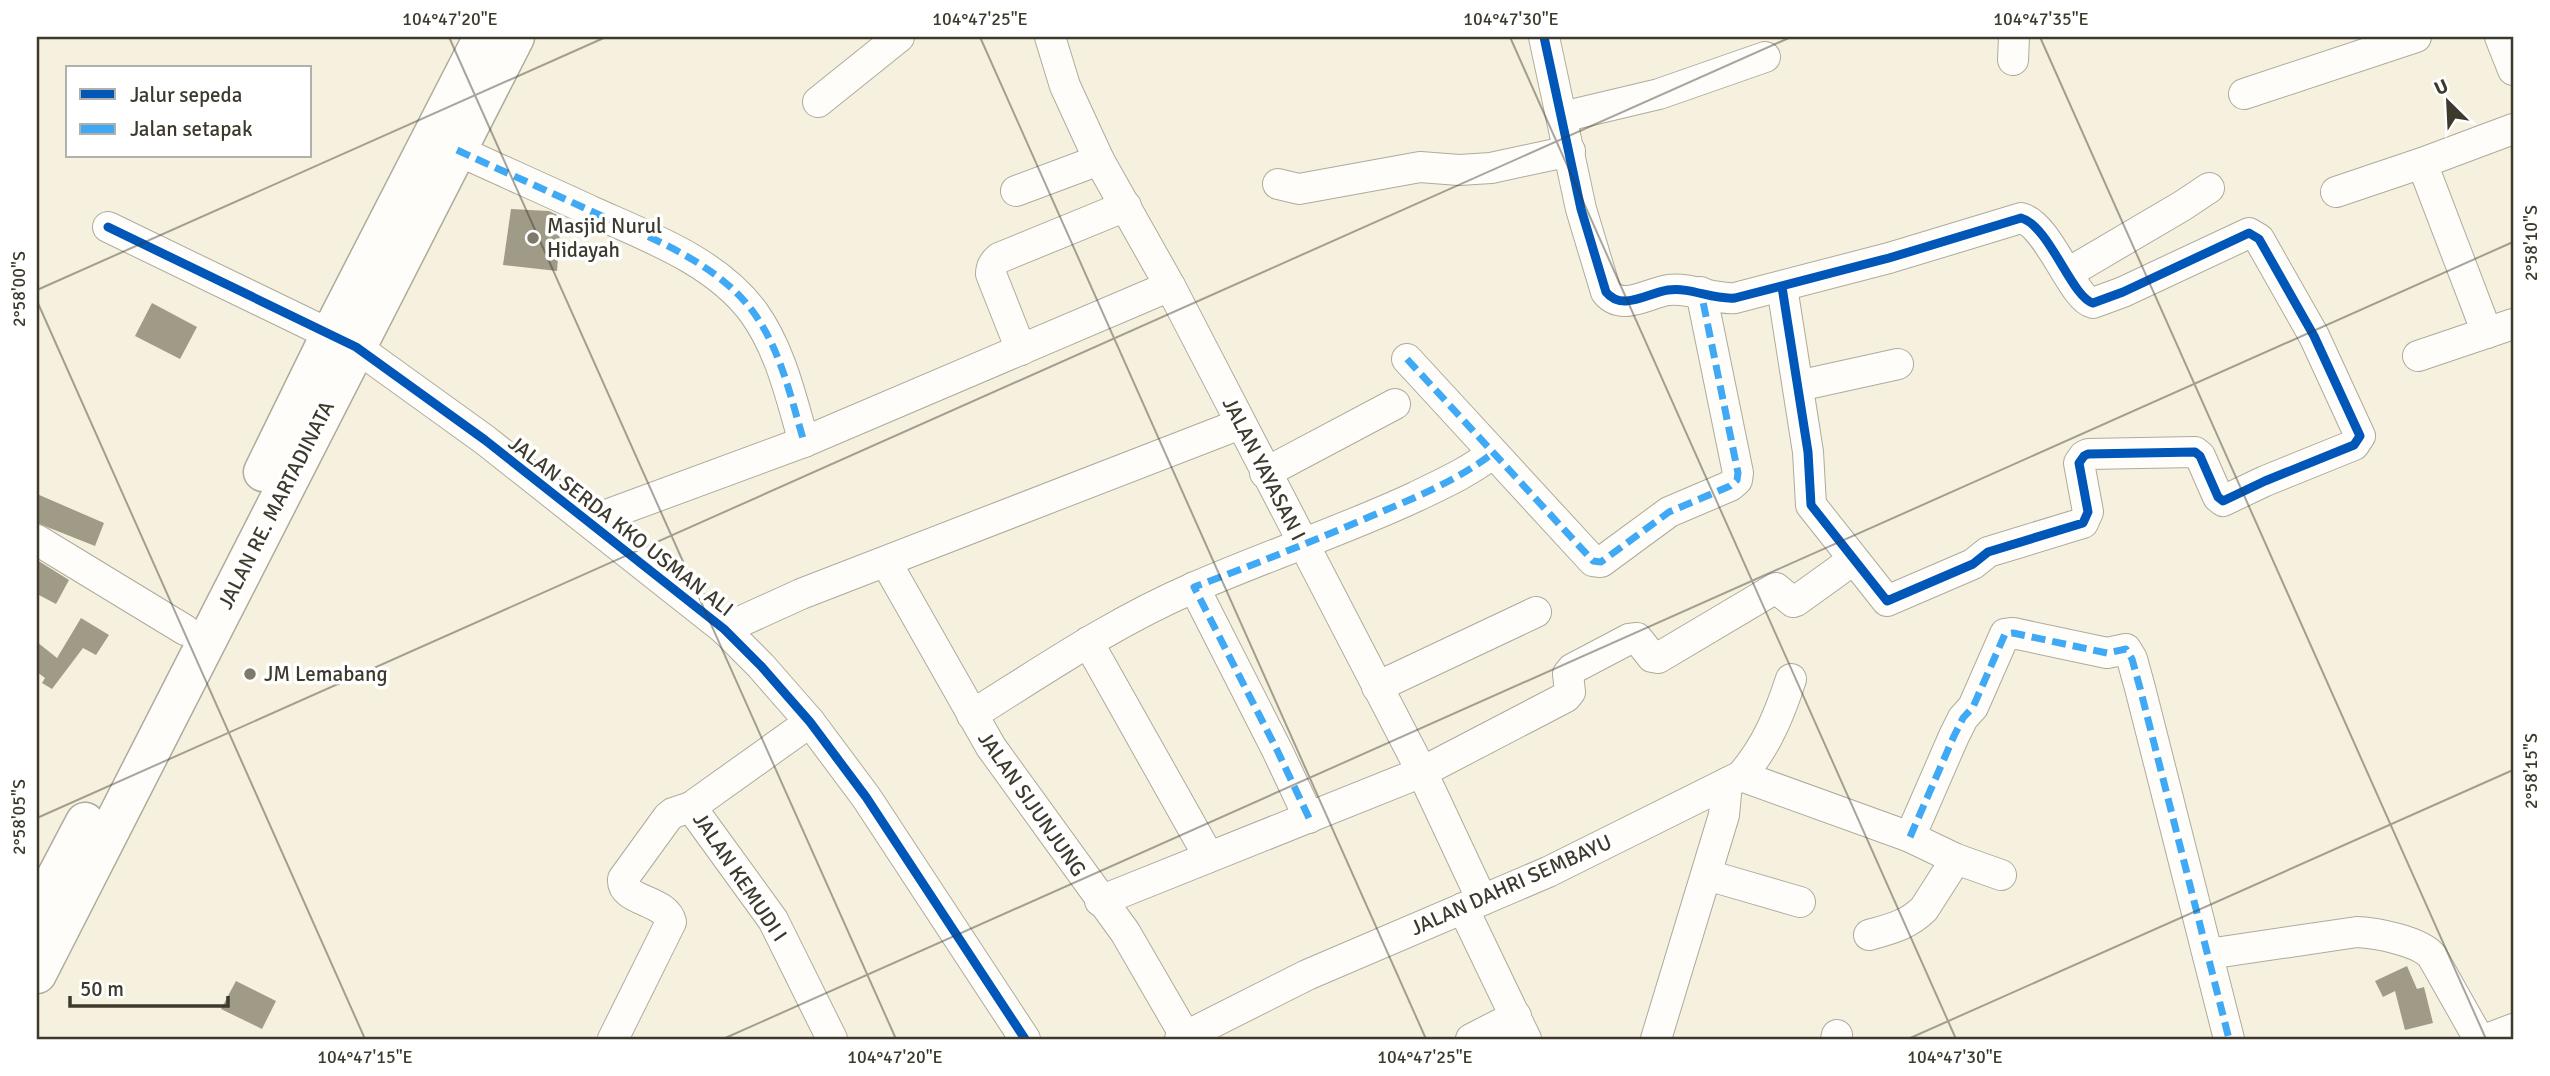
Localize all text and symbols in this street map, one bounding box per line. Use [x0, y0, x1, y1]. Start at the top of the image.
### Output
text: 104°47'20"E [402, 8, 498, 30]
text: 104°47'25"E [932, 8, 1028, 30]
text: 104°47'30"E [1463, 8, 1559, 30]
text: 104°47'35"E [1993, 8, 2089, 30]
legend [66, 66, 312, 158]
north arrow [2414, 66, 2484, 136]
text: U [2431, 74, 2452, 101]
text: Jalur sepeda [130, 82, 242, 108]
text: Jalan setapak [130, 116, 253, 142]
text: 2°58'10"S [2520, 205, 2542, 281]
place label: Masjid Nurul Hidayah [547, 213, 662, 263]
marker: Masjid Nurul Hidayah [525, 230, 541, 246]
text: 2°58'00"S [8, 251, 30, 327]
street label: JALAN YAYASAN I [1217, 393, 1311, 545]
street label: JALAN RE. MARTADINATA [212, 396, 340, 614]
street label: JALAN SERDA KKO USMAN ALI [503, 430, 739, 622]
place label: JM Lemabang [264, 661, 388, 687]
marker: JM Lemabang [242, 666, 258, 682]
street label: JALAN SIJUNJUNG [972, 726, 1092, 882]
text: 2°58'15"S [2520, 733, 2542, 809]
text: 2°58'05"S [8, 779, 30, 855]
street label: JALAN KEMUDI I [687, 807, 793, 947]
street label: JALAN DAHRI SEMBAYU [1406, 829, 1616, 941]
scale bar [70, 964, 228, 1008]
text: 50 m [80, 976, 124, 1002]
text: 104°47'15"E [317, 1046, 413, 1068]
text: 104°47'20"E [847, 1046, 943, 1068]
text: 104°47'25"E [1377, 1046, 1473, 1068]
text: 104°47'30"E [1907, 1046, 2003, 1068]

